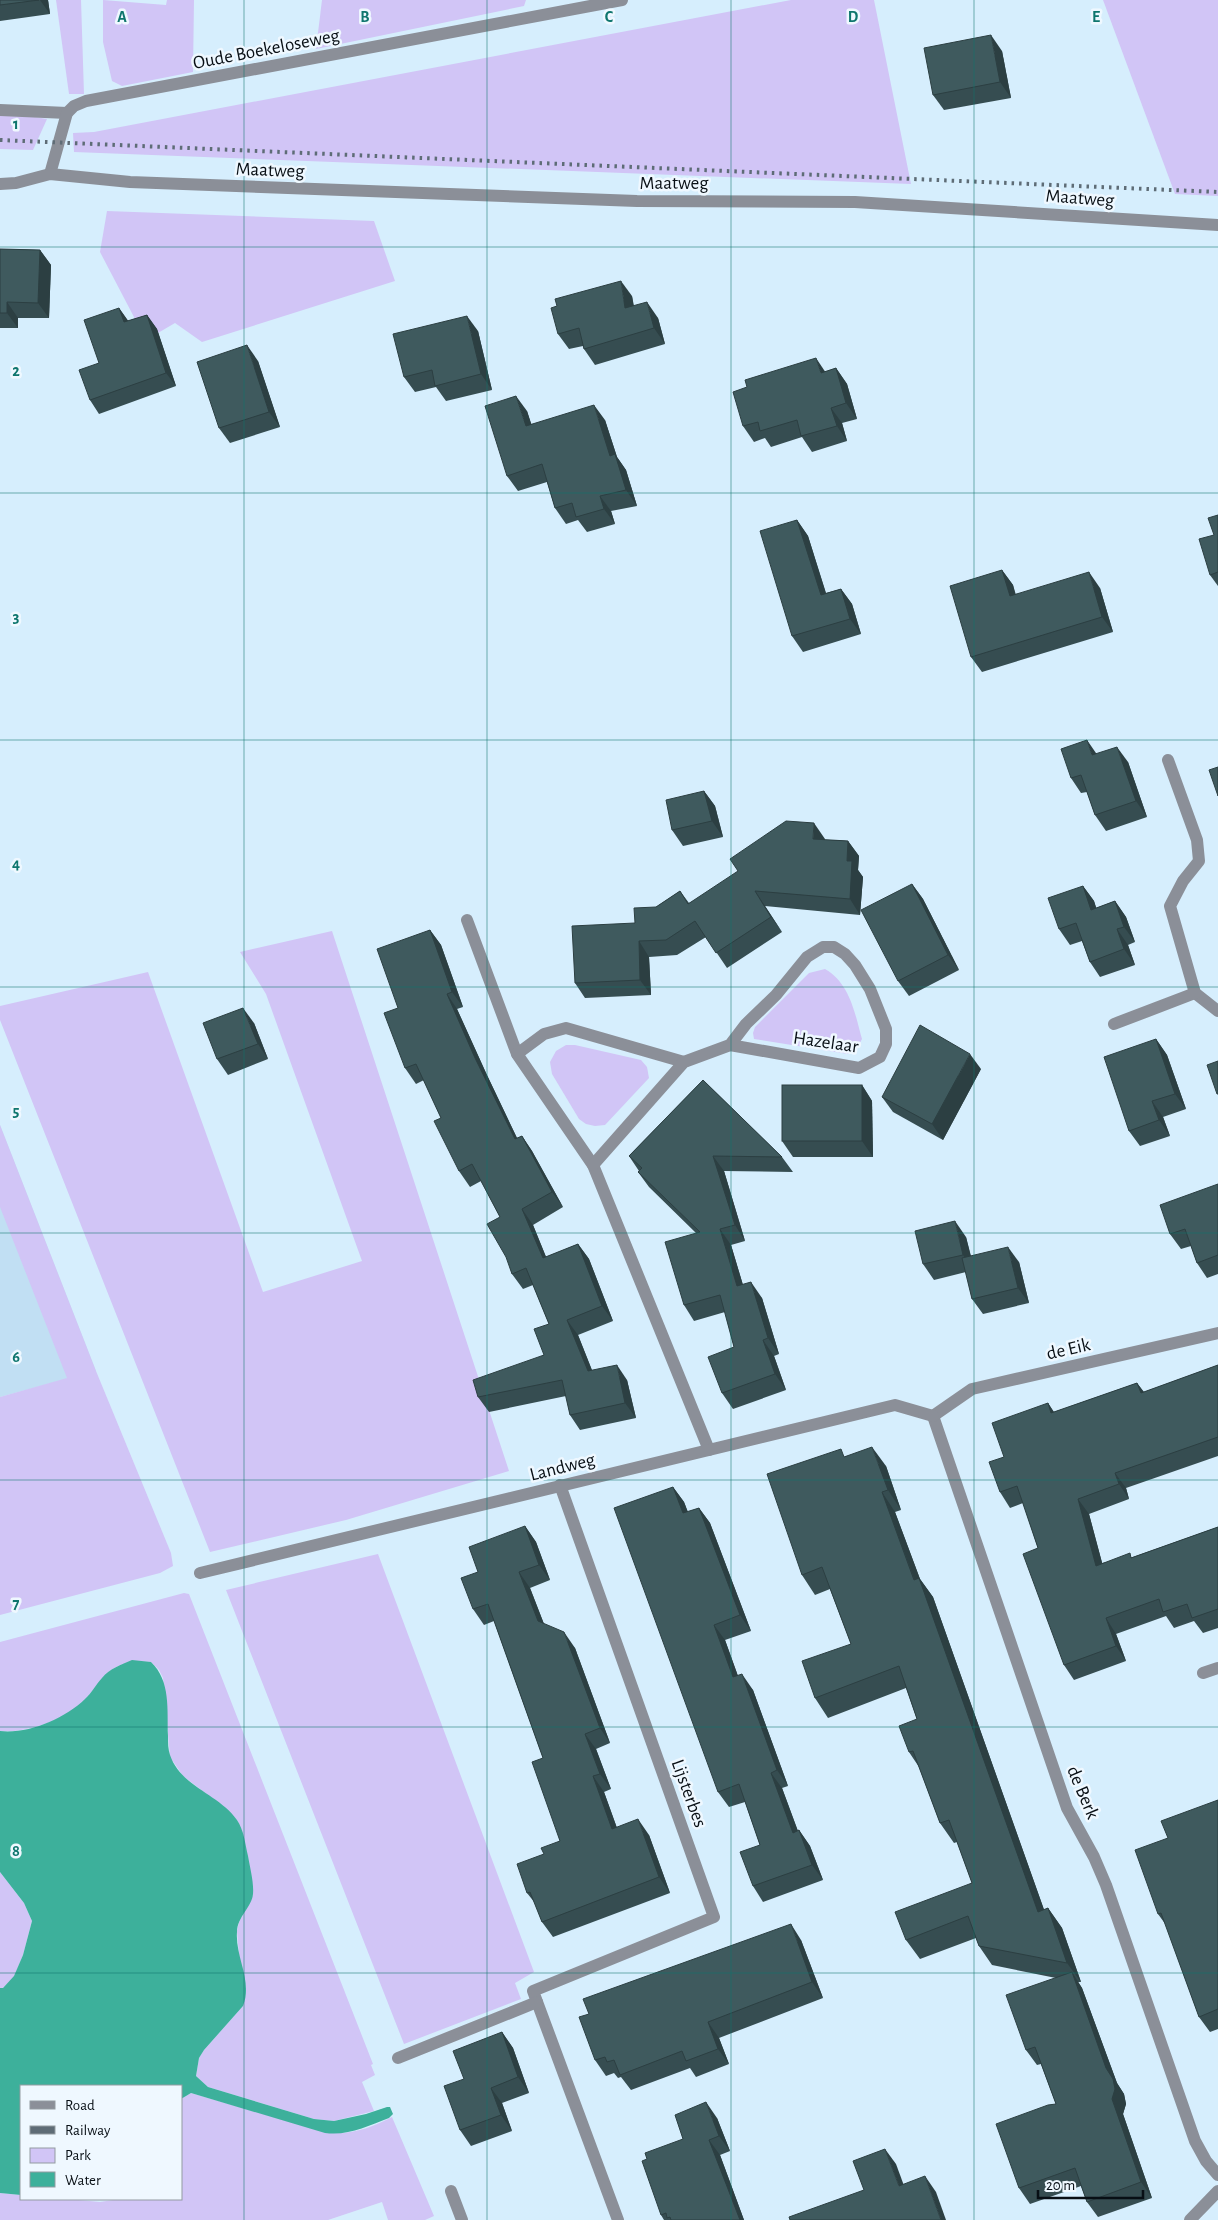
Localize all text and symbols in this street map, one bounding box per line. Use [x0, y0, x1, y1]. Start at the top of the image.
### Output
text: A [117, 9, 127, 25]
text: B [360, 9, 370, 25]
text: C [605, 9, 614, 25]
text: D [848, 9, 859, 25]
text: E [1092, 9, 1100, 25]
street label: Oude Boekeloseweg [191, 26, 342, 73]
text: 1 [13, 116, 19, 132]
street label: Maatweg [235, 160, 305, 181]
street label: Maatweg [640, 174, 709, 193]
street label: Maatweg [1045, 187, 1116, 210]
text: 2 [12, 363, 20, 379]
text: 3 [13, 609, 20, 625]
text: 4 [12, 856, 20, 872]
street label: Hazelaar [792, 1028, 860, 1056]
text: 5 [13, 1103, 20, 1119]
street label: de Eik [1045, 1335, 1092, 1364]
text: 6 [12, 1349, 20, 1365]
street label: Landweg [528, 1450, 598, 1485]
text: 7 [13, 1596, 20, 1612]
street label: Lijsterbes [668, 1757, 710, 1830]
street label: de Berk [1063, 1763, 1102, 1822]
text: 8 [12, 1843, 20, 1859]
legend [20, 2085, 182, 2200]
text: Road [65, 2098, 95, 2113]
text: Railway [65, 2123, 111, 2138]
text: Park [65, 2148, 91, 2163]
scale bar [1038, 2168, 1143, 2200]
text: Water [65, 2173, 101, 2188]
text: 20 m [1046, 2178, 1075, 2193]

